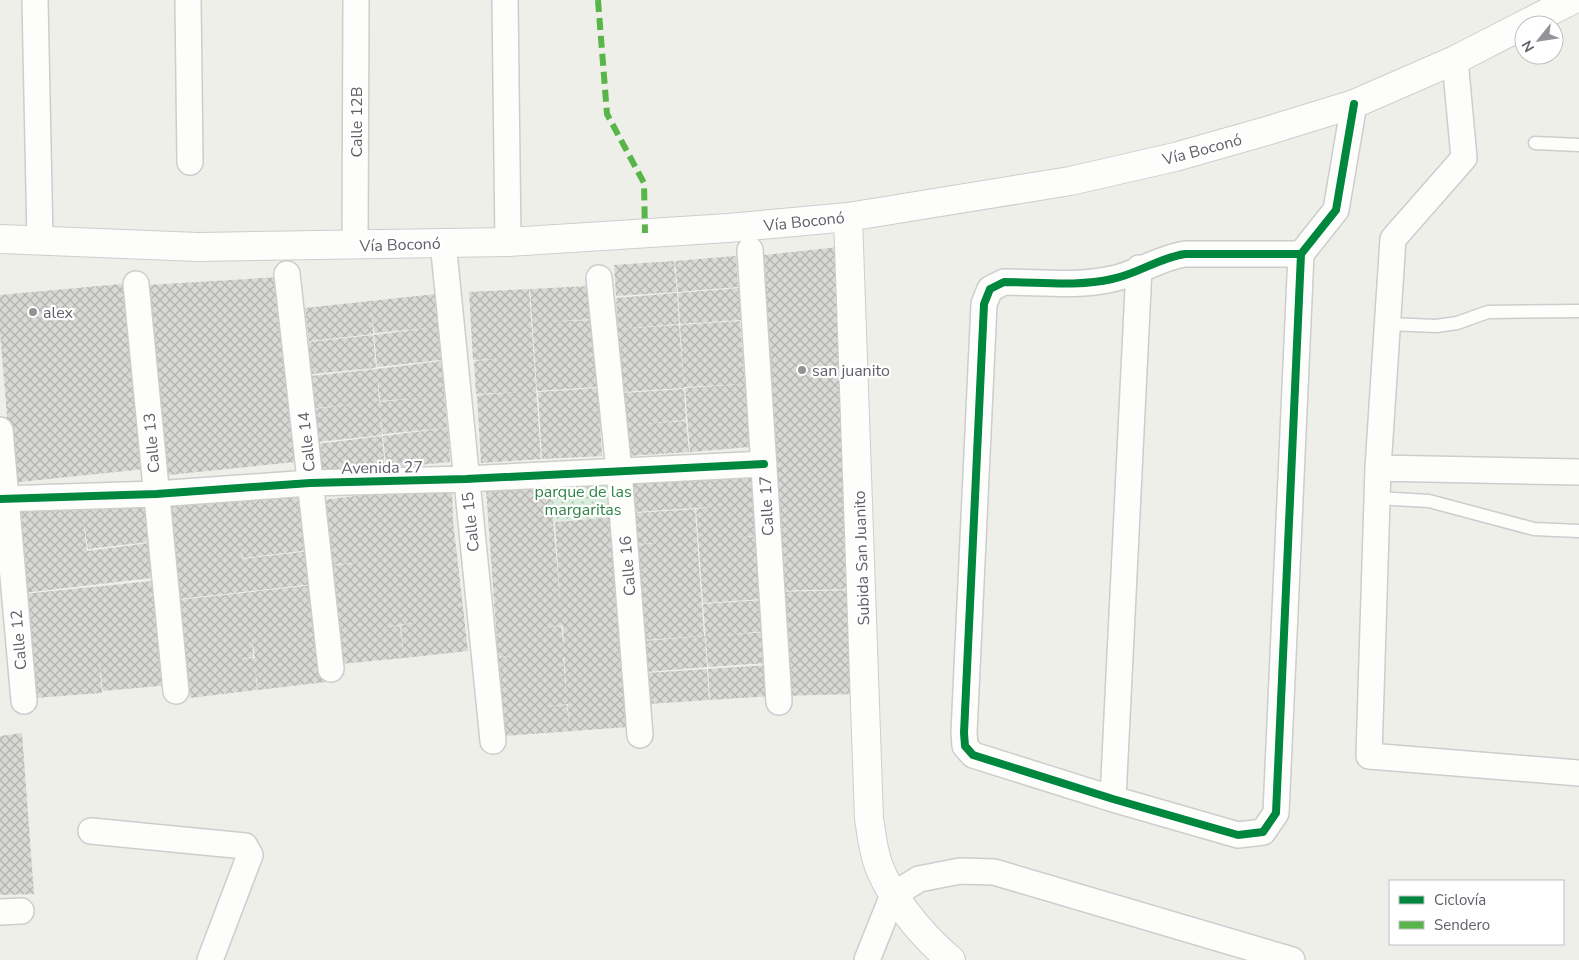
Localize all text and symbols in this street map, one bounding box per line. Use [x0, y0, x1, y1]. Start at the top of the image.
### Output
north arrow [1514, 15, 1564, 65]
text: N [1517, 37, 1539, 56]
street label: Calle 12B [346, 86, 368, 158]
street label: Vía Boconó [1159, 129, 1244, 171]
street label: Vía Boconó [762, 207, 846, 237]
street label: Vía Boconó [358, 233, 441, 257]
place label: alex [43, 302, 74, 324]
marker: alex [27, 306, 39, 318]
place label: san juanito [812, 360, 890, 382]
marker: san juanito [796, 364, 808, 376]
street label: Calle 14 [293, 410, 321, 473]
street label: Calle 13 [138, 412, 166, 474]
street label: Avenida 27 [341, 456, 423, 480]
street label: Calle 17 [754, 475, 780, 537]
park label: parque de las margaritas [534, 481, 632, 521]
street label: Subida San Juanito [849, 490, 875, 626]
street label: Calle 15 [457, 491, 485, 553]
street label: Calle 16 [614, 535, 642, 597]
street label: Calle 12 [5, 609, 33, 671]
legend [1389, 880, 1564, 945]
text: Ciclovía [1434, 890, 1486, 910]
text: Sendero [1434, 915, 1490, 935]

